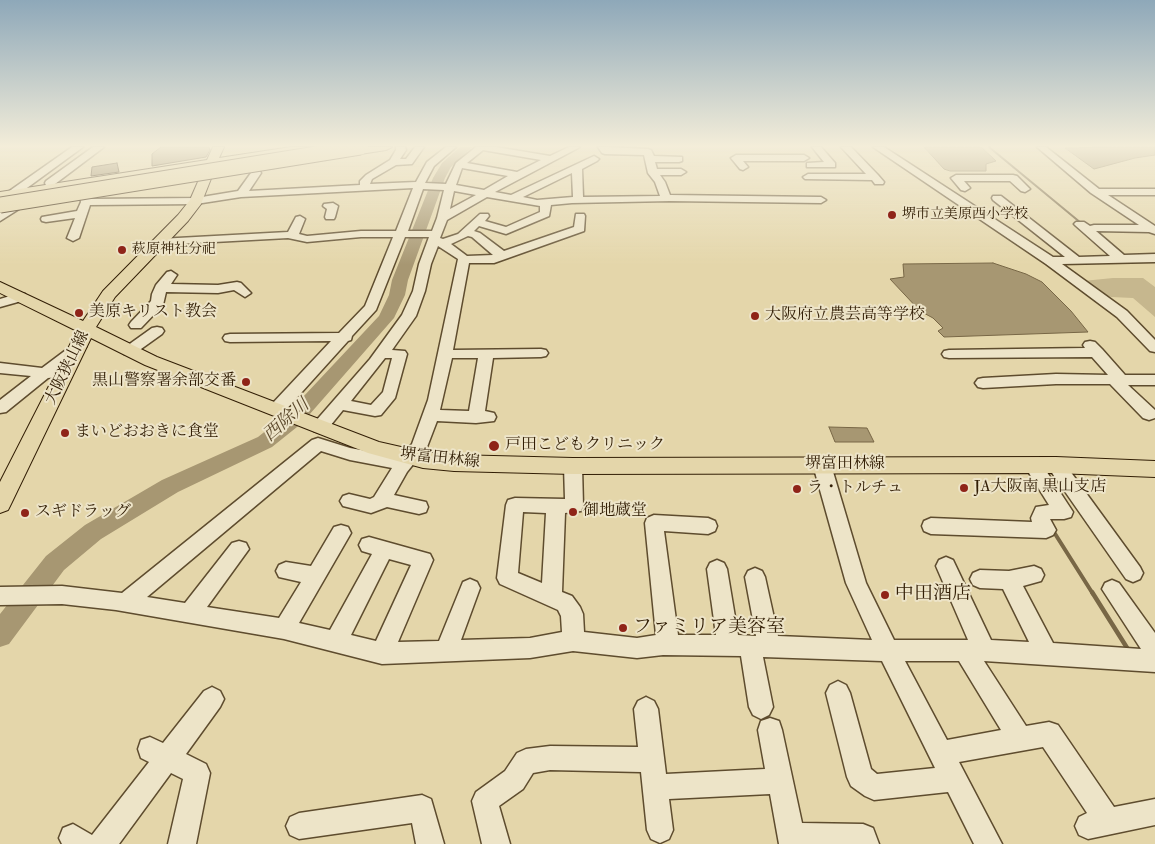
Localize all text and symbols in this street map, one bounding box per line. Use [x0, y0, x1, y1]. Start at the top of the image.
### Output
place label: 堺市立美原西小学校 [902, 207, 1028, 223]
marker: 堺市立美原西小学校 [886, 209, 898, 221]
place label: 萩原神社分祀 [132, 242, 216, 258]
marker: 萩原神社分祀 [116, 244, 128, 256]
place label: 美原キリスト教会 [89, 303, 217, 323]
place label: 大阪府立農芸高等学校 [765, 306, 925, 326]
marker: 美原キリスト教会 [73, 307, 85, 319]
marker: 大阪府立農芸高等学校 [749, 310, 761, 322]
street label: 大阪狭山線 [42, 328, 94, 408]
place label: 黒山警察署余部交番 [92, 372, 236, 392]
marker: 黒山警察署余部交番 [240, 376, 252, 388]
water label: 西除川 [260, 395, 314, 447]
place label: まいどおおきに食堂 [75, 423, 219, 443]
marker: まいどおおきに食堂 [59, 427, 71, 439]
place label: 戸田こどもクリニック [505, 436, 665, 456]
marker: 戸田こどもクリニック [487, 439, 501, 453]
street label: 堺富田林線 [399, 445, 481, 473]
street label: 堺富田林線 [805, 455, 885, 475]
place label: JA大阪南 黒山支店 [974, 478, 1106, 498]
place label: ラ・トルチュ [807, 479, 903, 499]
marker: JA大阪南 黒山支店 [958, 482, 970, 494]
marker: ラ・トルチュ [791, 483, 803, 495]
place label: 御地蔵堂 [583, 502, 647, 522]
place label: スギドラッグ [35, 503, 131, 523]
marker: 御地蔵堂 [567, 506, 579, 518]
marker: スギドラッグ [19, 507, 31, 519]
place label: 中田酒店 [895, 584, 971, 606]
marker: 中田酒店 [879, 589, 891, 601]
place label: ファミリア美容室 [633, 617, 785, 639]
marker: ファミリア美容室 [617, 622, 629, 634]

